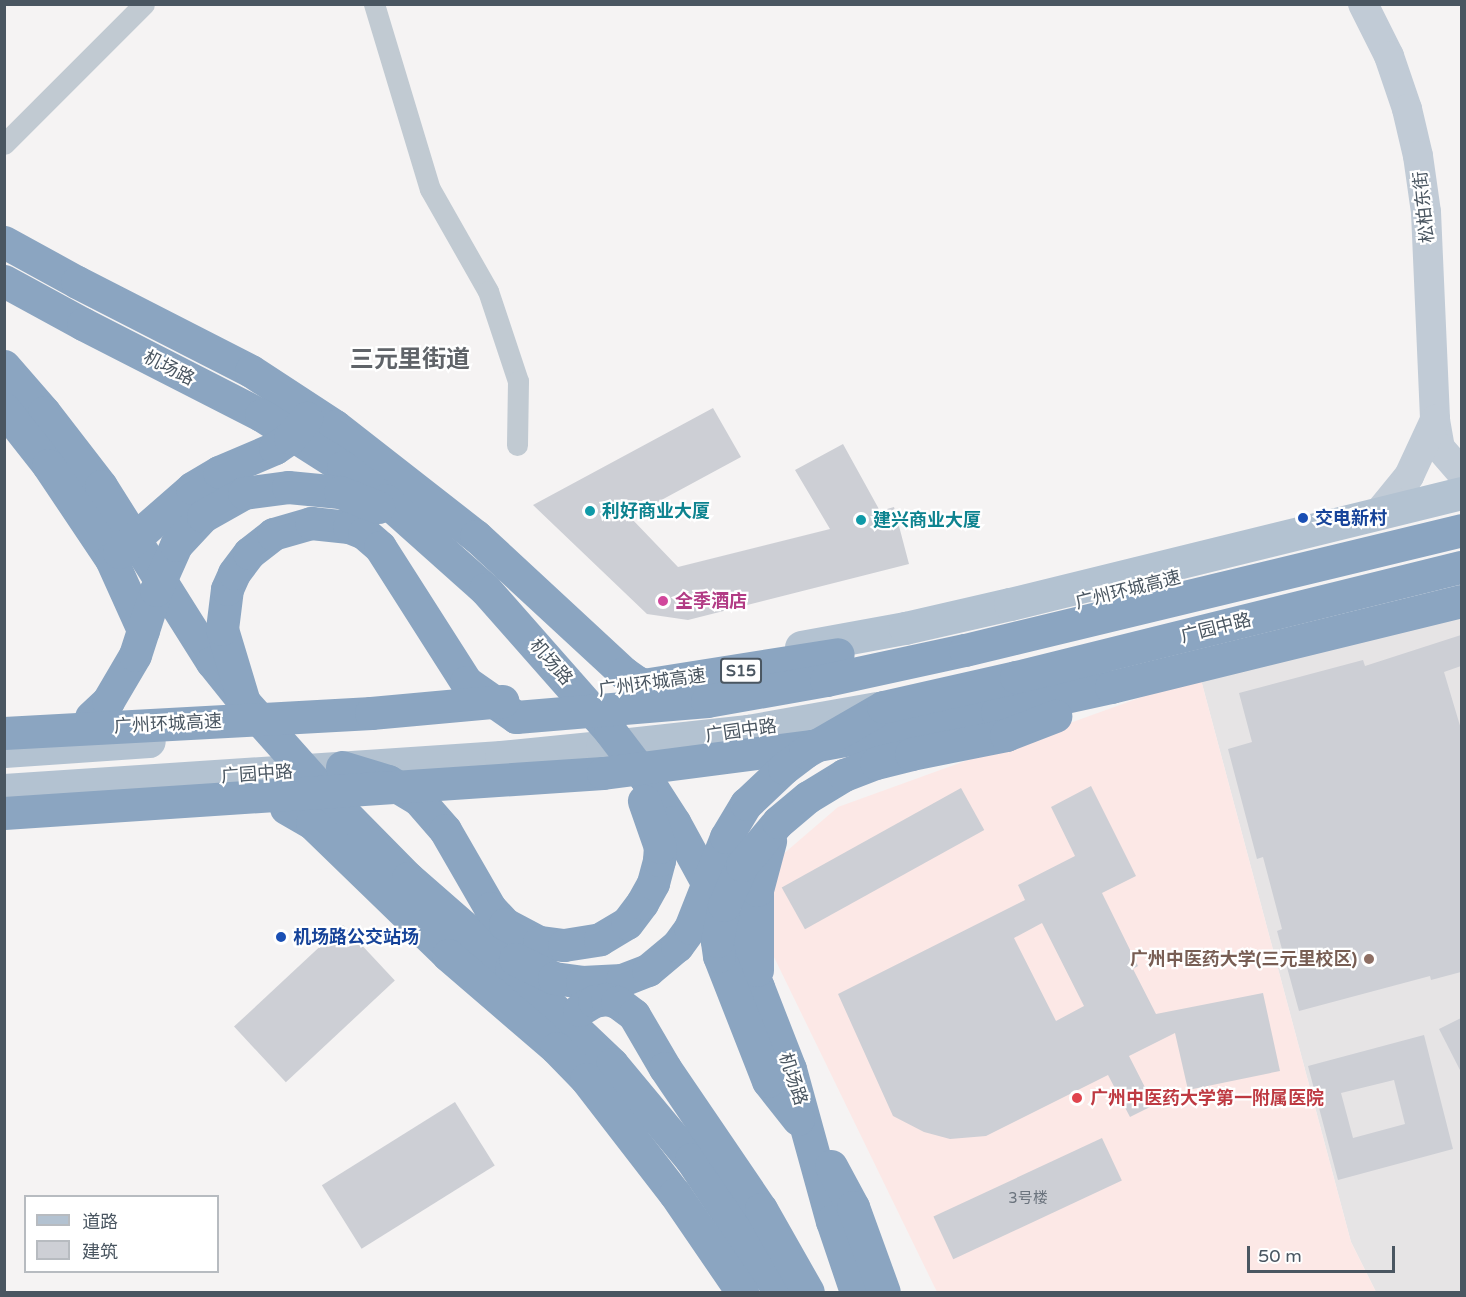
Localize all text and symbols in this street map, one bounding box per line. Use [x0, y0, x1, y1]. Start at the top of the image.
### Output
street label: 松柏东街 [1409, 170, 1439, 244]
street label: 机场路 [140, 346, 198, 390]
district label: 三元里街道 [350, 346, 470, 374]
place label: 利好商业大厦 [602, 500, 710, 522]
marker: 利好商业大厦 [583, 504, 597, 518]
place label: 交电新村 [1315, 507, 1387, 529]
place label: 建兴商业大厦 [873, 509, 981, 531]
marker: 交电新村 [1296, 511, 1310, 525]
marker: 建兴商业大厦 [854, 513, 868, 527]
street label: 广州环城高速 [1073, 566, 1183, 614]
place label: 全季酒店 [675, 590, 747, 612]
marker: 全季酒店 [656, 594, 670, 608]
street label: 广园中路 [1178, 609, 1254, 647]
street label: 机场路 [525, 635, 577, 689]
road number: S15 [720, 658, 762, 684]
street label: 广州环城高速 [597, 665, 707, 701]
street label: 广州环城高速 [114, 710, 222, 738]
street label: 广园中路 [704, 715, 778, 747]
street label: 广园中路 [220, 761, 294, 787]
place label: 机场路公交站场 [293, 926, 419, 948]
marker: 机场路公交站场 [274, 930, 288, 944]
place label: 广州中医药大学(三元里校区) [1130, 948, 1357, 970]
marker: 广州中医药大学(三元里校区) [1362, 952, 1376, 966]
street label: 机场路 [774, 1050, 812, 1108]
place label: 广州中医药大学第一附属医院 [1090, 1087, 1324, 1109]
marker: 广州中医药大学第一附属医院 [1068, 1089, 1086, 1107]
house number: 3号楼 [1008, 1190, 1048, 1208]
legend [24, 1195, 219, 1273]
text: 道路 [82, 1211, 118, 1233]
scale bar [1250, 1234, 1398, 1272]
text: 建筑 [82, 1241, 118, 1263]
text: 50 m [1258, 1245, 1302, 1267]

